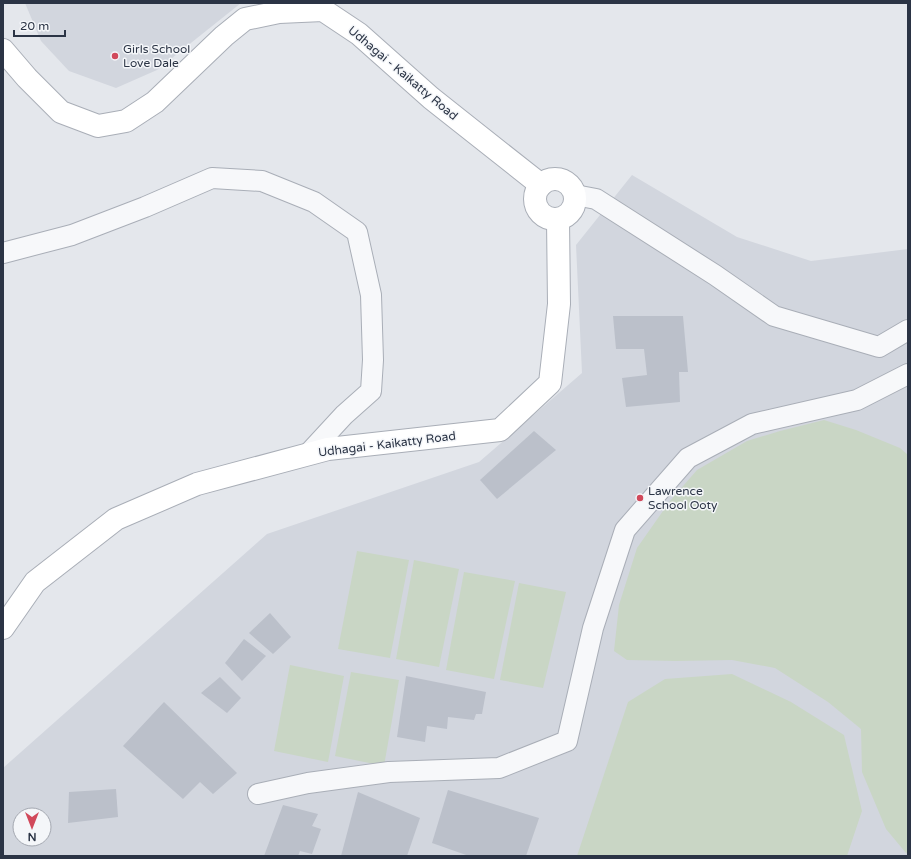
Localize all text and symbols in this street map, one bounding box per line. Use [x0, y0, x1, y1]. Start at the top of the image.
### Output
scale bar [14, 12, 65, 38]
text: 20 m [20, 19, 49, 33]
street label: Udhagai - Kaikatty Road [345, 23, 461, 123]
place label: Girls School Love Dale [123, 42, 190, 70]
marker: Girls School Love Dale [110, 51, 120, 61]
street label: Udhagai - Kaikatty Road [317, 429, 457, 459]
place label: Lawrence School Ooty [648, 484, 718, 512]
marker: Lawrence School Ooty [635, 493, 645, 503]
north arrow [12, 807, 52, 847]
text: N [28, 830, 36, 843]

